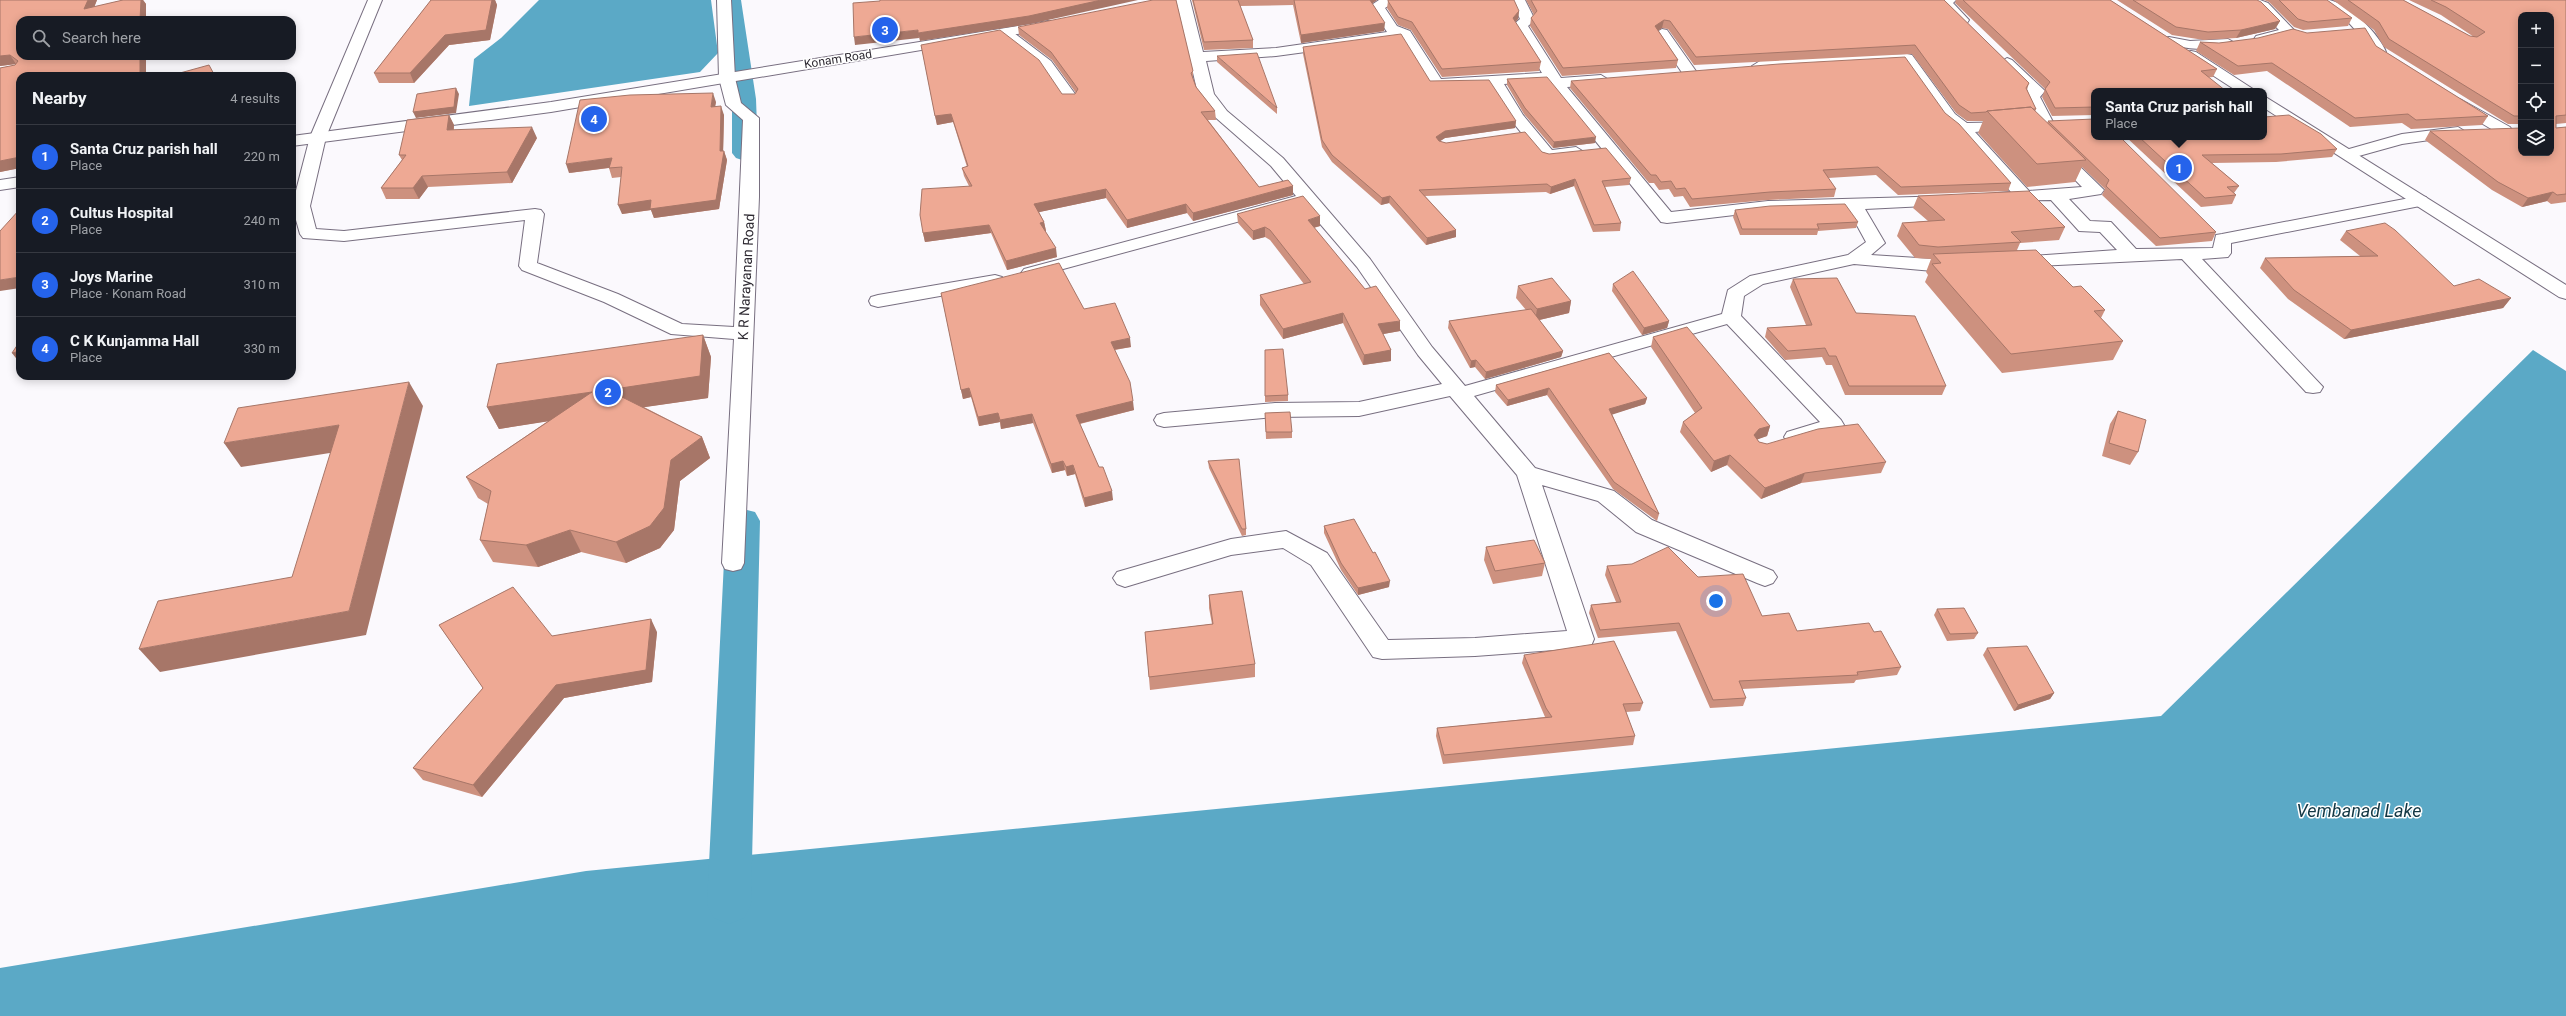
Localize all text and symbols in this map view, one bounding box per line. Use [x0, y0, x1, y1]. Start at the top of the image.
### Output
map controls [2518, 12, 2554, 156]
button: + [2518, 12, 2554, 48]
pin: 3 [872, 15, 898, 45]
search box [16, 16, 296, 60]
icon: search [30, 27, 52, 49]
text: Search here [62, 29, 141, 47]
street label: Konam Road [803, 47, 873, 71]
button: − [2518, 48, 2554, 84]
button: locate [2518, 84, 2554, 120]
text: Nearby [32, 88, 87, 108]
popup [2091, 88, 2267, 140]
text: 4 results [230, 91, 280, 106]
text: Santa Cruz parish hall [2105, 98, 2253, 116]
pin: 4 [581, 104, 607, 134]
text: Place [2105, 116, 2137, 131]
button: layers [2518, 120, 2554, 156]
text: Santa Cruz parish hall [70, 140, 218, 158]
text: 1 [41, 149, 49, 164]
text: 220 m [243, 149, 280, 164]
pin: 1 [2166, 153, 2192, 183]
text: Place [70, 158, 102, 173]
text: Cultus Hospital [70, 204, 173, 222]
text: 2 [41, 213, 49, 228]
text: 240 m [243, 213, 280, 228]
street label: K R Narayanan Road [735, 213, 757, 341]
text: Place [70, 222, 102, 237]
text: Joys Marine [70, 268, 153, 286]
text: 3 [41, 277, 49, 292]
text: 310 m [243, 277, 280, 292]
text: Place · Konam Road [70, 286, 186, 301]
text: C K Kunjamma Hall [70, 332, 199, 350]
text: 4 [41, 341, 49, 356]
text: 330 m [243, 341, 280, 356]
text: Place [70, 350, 102, 365]
pin: 2 [595, 377, 621, 407]
your location [1706, 591, 1726, 611]
water label: Vembanad Lake [2297, 800, 2421, 821]

